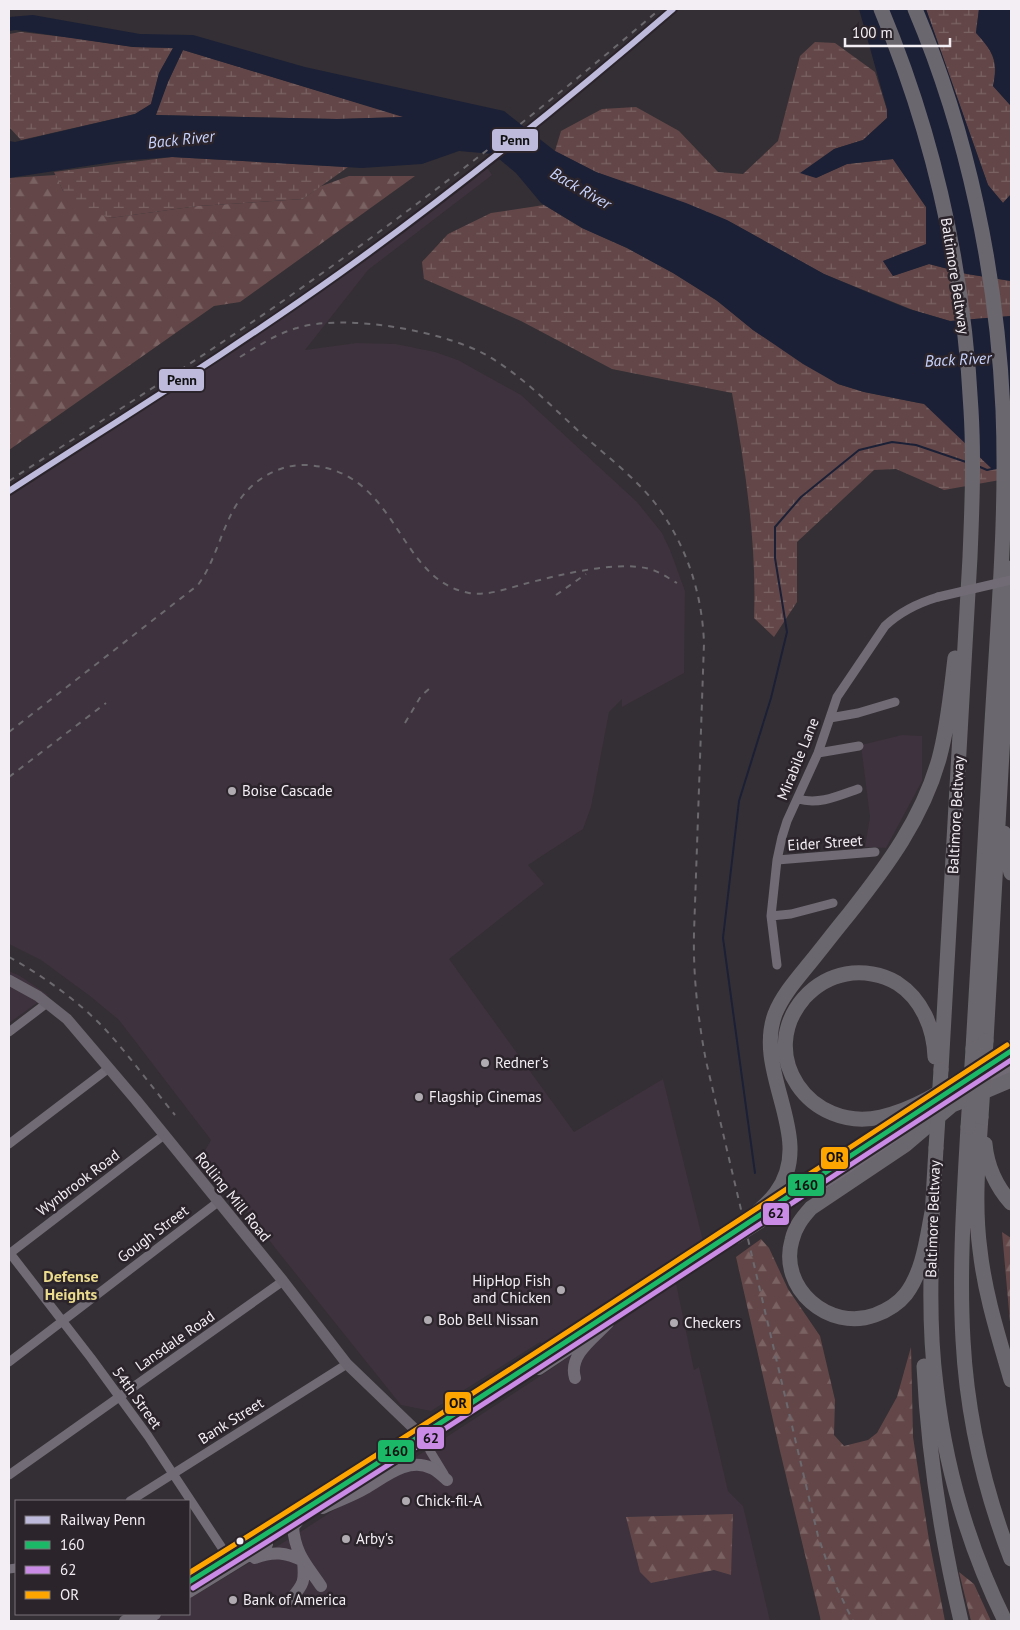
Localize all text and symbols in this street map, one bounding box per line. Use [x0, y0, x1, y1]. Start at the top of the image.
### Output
scale bar [845, 15, 950, 47]
text: 100 m [852, 23, 893, 42]
water label: Back River [147, 125, 217, 152]
line badge: Penn [491, 128, 539, 152]
text: Penn [500, 131, 530, 149]
water label: Back River [547, 163, 617, 214]
street label: Baltimore Beltway [937, 216, 974, 336]
water label: Back River [924, 347, 994, 371]
line badge: Penn [158, 368, 205, 392]
text: Penn [167, 371, 197, 389]
street label: Mirabile Lane [772, 715, 823, 803]
street label: Baltimore Beltway [943, 756, 968, 874]
place label: Boise Cascade [242, 781, 333, 800]
marker: Boise Cascade [226, 785, 238, 797]
street label: Eider Street [787, 830, 863, 855]
place label: Redner's [495, 1053, 548, 1072]
marker: Redner's [479, 1057, 491, 1069]
place label: Flagship Cinemas [429, 1087, 542, 1106]
marker: Flagship Cinemas [413, 1091, 425, 1103]
street label: Wynbrook Road [32, 1145, 123, 1220]
line badge: OR [820, 1146, 849, 1170]
street label: Rolling Mill Road [191, 1148, 275, 1245]
text: OR [826, 1148, 844, 1166]
street label: Baltimore Beltway [921, 1160, 944, 1278]
line badge: 160 [787, 1173, 825, 1197]
text: 160 [794, 1176, 818, 1194]
street label: Gough Street [113, 1201, 192, 1266]
line badge: 62 [762, 1202, 790, 1226]
text: 62 [768, 1204, 784, 1222]
district label: Defense Heights [43, 1266, 99, 1304]
place label: HipHop Fish and Chicken [472, 1271, 551, 1307]
marker: HipHop Fish and Chicken [555, 1284, 567, 1296]
street label: Lansdale Road [131, 1306, 218, 1375]
place label: Bob Bell Nissan [438, 1310, 538, 1329]
place label: Checkers [684, 1313, 741, 1332]
marker: Bob Bell Nissan [422, 1314, 434, 1326]
marker: Checkers [668, 1317, 680, 1329]
street label: 54th Street [109, 1363, 166, 1432]
line badge: OR [444, 1391, 472, 1415]
street label: Bank Street [195, 1393, 267, 1448]
text: OR [449, 1394, 467, 1412]
line badge: 62 [416, 1426, 445, 1450]
text: 62 [423, 1429, 439, 1447]
line badge: 160 [377, 1439, 415, 1463]
text: 160 [384, 1442, 408, 1460]
place label: Chick-fil-A [416, 1491, 482, 1510]
marker: Chick-fil-A [400, 1495, 412, 1507]
legend [15, 1500, 190, 1615]
text: Railway Penn [60, 1510, 145, 1529]
place label: Arby's [356, 1529, 393, 1548]
marker: Arby's [340, 1533, 352, 1545]
text: 160 [60, 1535, 85, 1554]
unlabelled marker [235, 1536, 245, 1546]
text: 62 [60, 1560, 76, 1579]
text: OR [60, 1585, 79, 1604]
place label: Bank of America [243, 1590, 346, 1609]
marker: Bank of America [227, 1594, 239, 1606]

